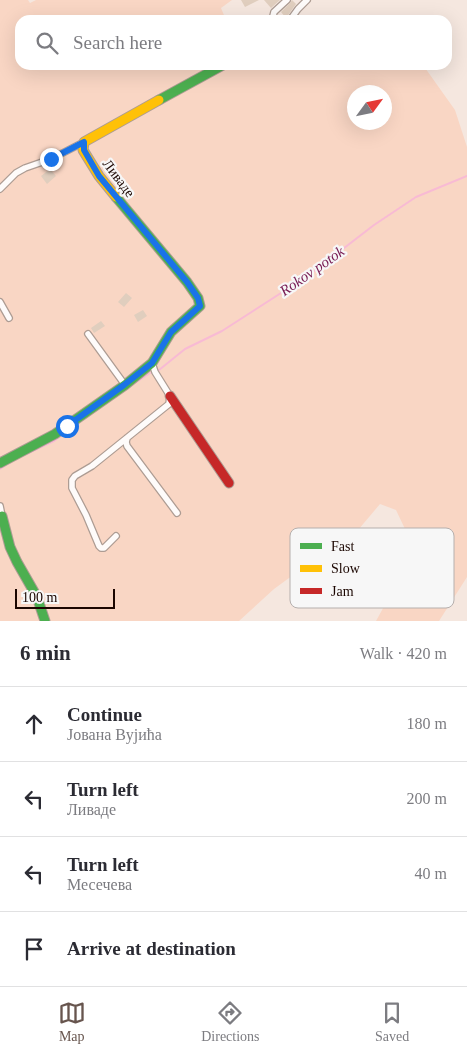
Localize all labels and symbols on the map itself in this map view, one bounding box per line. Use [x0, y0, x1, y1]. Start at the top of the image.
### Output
north arrow [347, 85, 392, 130]
route end [40, 148, 63, 171]
street label: Ливаде [100, 157, 138, 200]
water label: Rokov potok [276, 243, 347, 300]
route start [56, 415, 79, 438]
legend [290, 528, 454, 608]
text: Fast [331, 539, 354, 554]
text: Slow [331, 561, 361, 576]
text: Jam [331, 584, 354, 599]
scale bar [15, 586, 115, 609]

